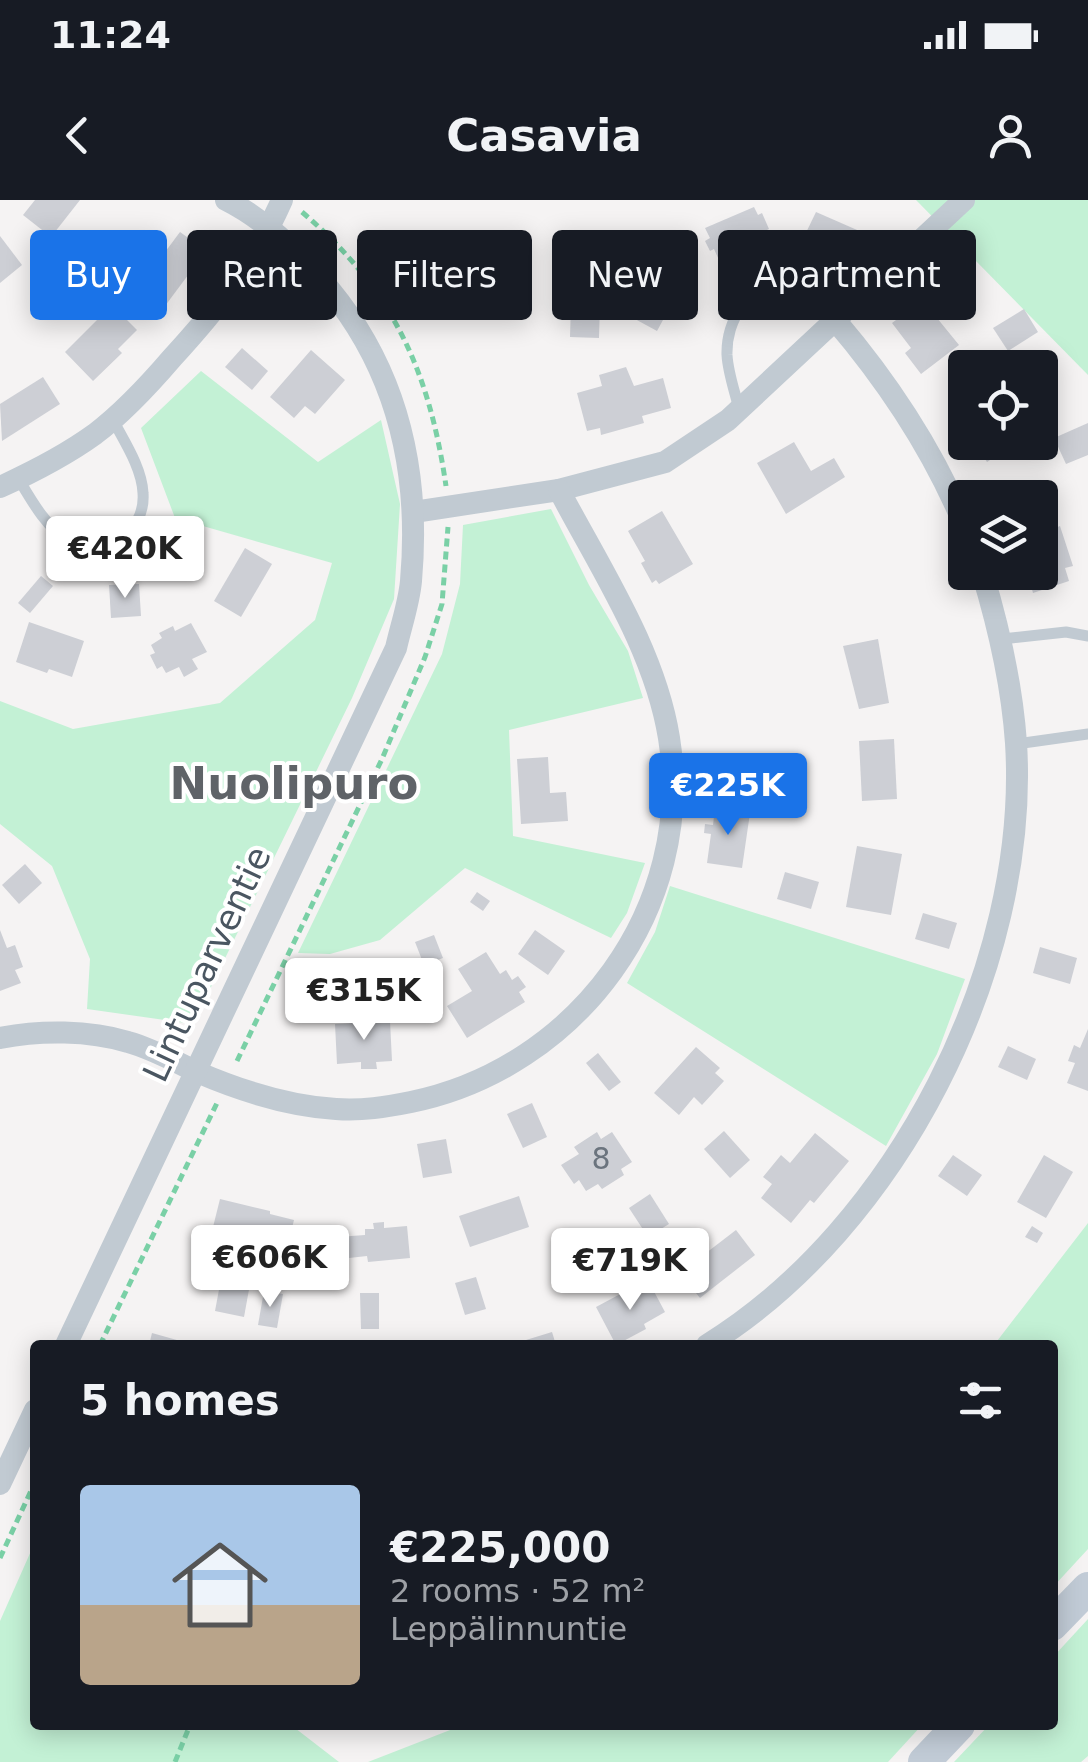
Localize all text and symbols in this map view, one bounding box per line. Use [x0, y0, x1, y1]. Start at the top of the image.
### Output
text: 11:24 [50, 13, 171, 57]
icon: back [50, 108, 105, 163]
icon: person [983, 108, 1038, 163]
text: Casavia [446, 109, 642, 162]
chip: Buy [30, 230, 167, 320]
chip: Rent [187, 230, 337, 320]
chip: Filters [357, 230, 532, 320]
chip: New [552, 230, 698, 320]
chip: Apartment [718, 230, 976, 320]
map controls [948, 350, 1058, 590]
button: locate [948, 350, 1058, 460]
button: layers [948, 480, 1058, 590]
pin: €420K [55, 516, 195, 601]
text: €420K [68, 529, 182, 567]
pin: €225K [658, 753, 798, 838]
district label: Nuolipuro [170, 757, 418, 810]
text: €225K [671, 766, 785, 804]
street label: Lintuparventie [135, 840, 279, 1088]
pin: €315K [294, 958, 434, 1043]
text: €315K [307, 971, 421, 1009]
house number: 8 [591, 1141, 611, 1176]
pin: €606K [200, 1225, 340, 1310]
pin: €719K [560, 1228, 700, 1313]
text: €606K [213, 1238, 327, 1276]
text: €719K [573, 1241, 687, 1279]
icon: filters [953, 1373, 1008, 1428]
text: 5 homes [80, 1376, 280, 1425]
text: €225,000 [390, 1523, 611, 1572]
icon: home [160, 1525, 280, 1645]
text: 2 rooms · 52 m² [390, 1572, 645, 1610]
text: Leppälinnuntie [390, 1610, 627, 1648]

